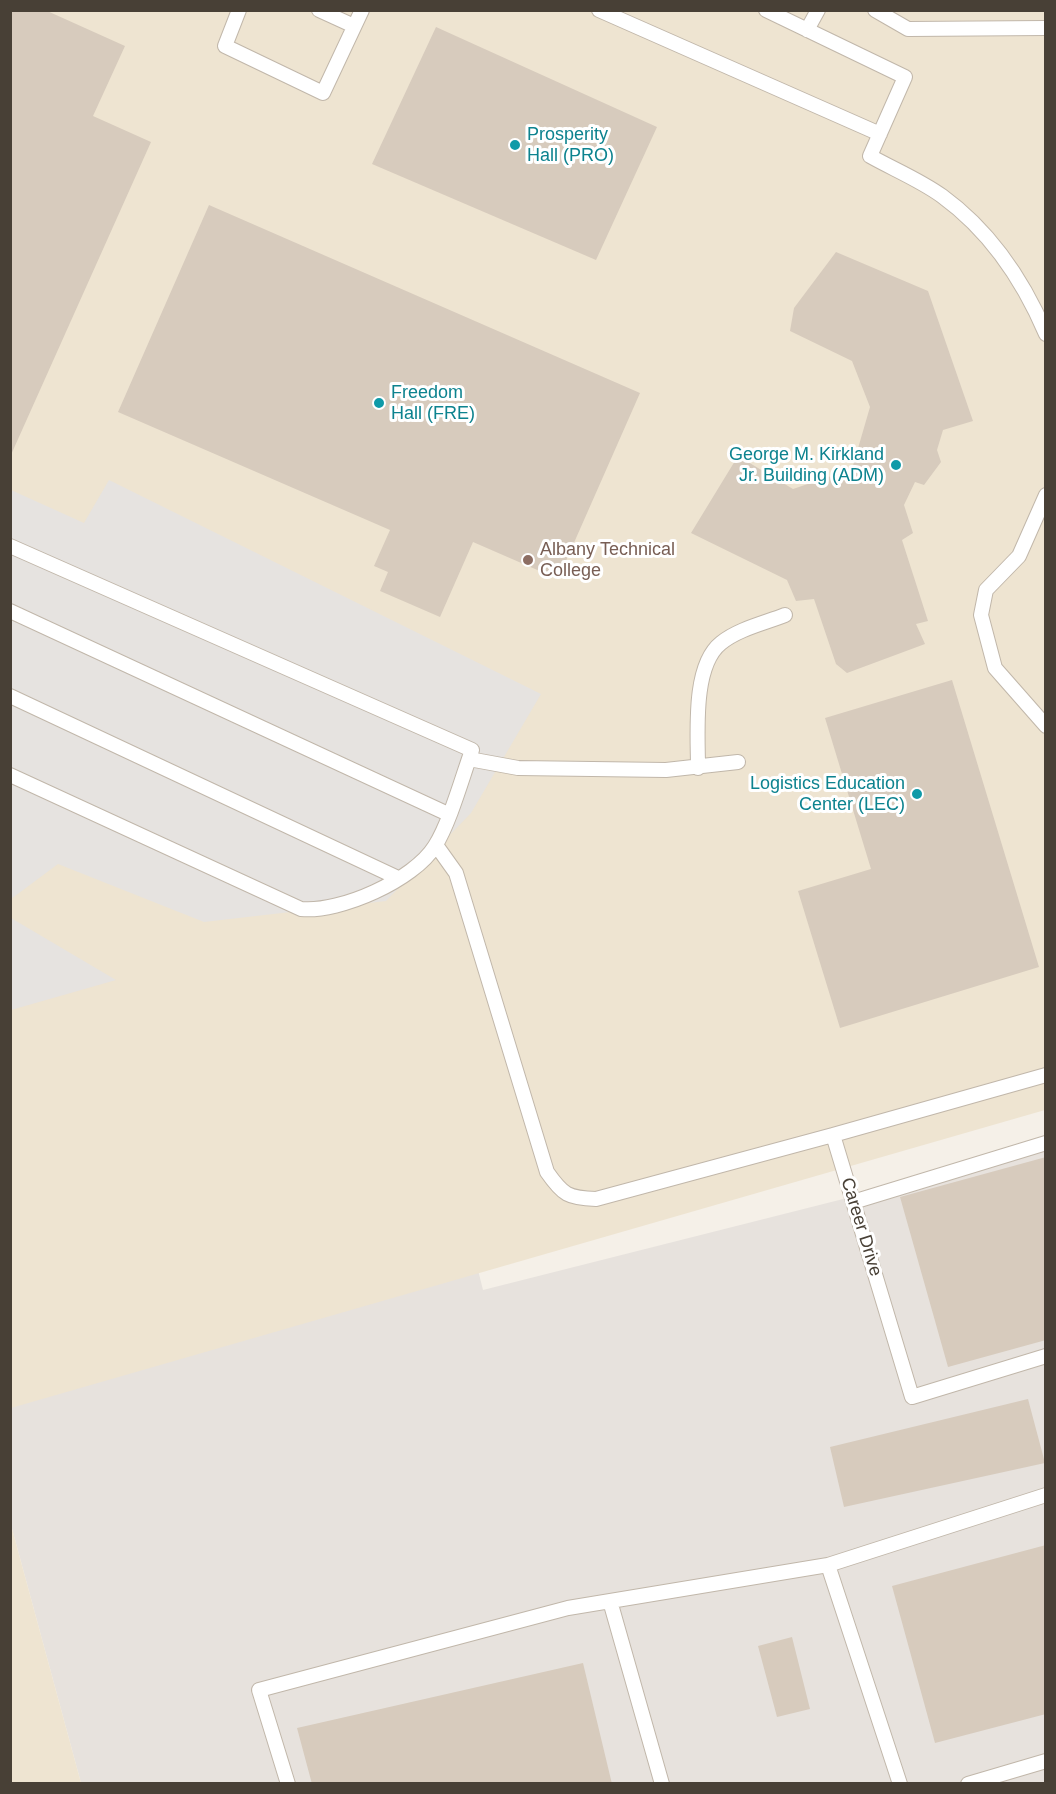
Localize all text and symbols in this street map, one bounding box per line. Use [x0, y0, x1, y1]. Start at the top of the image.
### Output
place label: Prosperity Hall (PRO) [527, 124, 614, 166]
marker: Prosperity Hall (PRO) [508, 138, 522, 152]
place label: Freedom Hall (FRE) [391, 382, 475, 424]
marker: Freedom Hall (FRE) [372, 396, 386, 410]
place label: George M. Kirkland Jr. Building (ADM) [729, 444, 884, 486]
marker: George M. Kirkland Jr. Building (ADM) [889, 458, 903, 472]
place label: Albany Technical College [540, 539, 675, 582]
marker: Albany Technical College [521, 553, 535, 567]
place label: Logistics Education Center (LEC) [750, 773, 905, 816]
marker: Logistics Education Center (LEC) [910, 787, 924, 801]
street label: Career Drive [836, 1175, 886, 1279]

